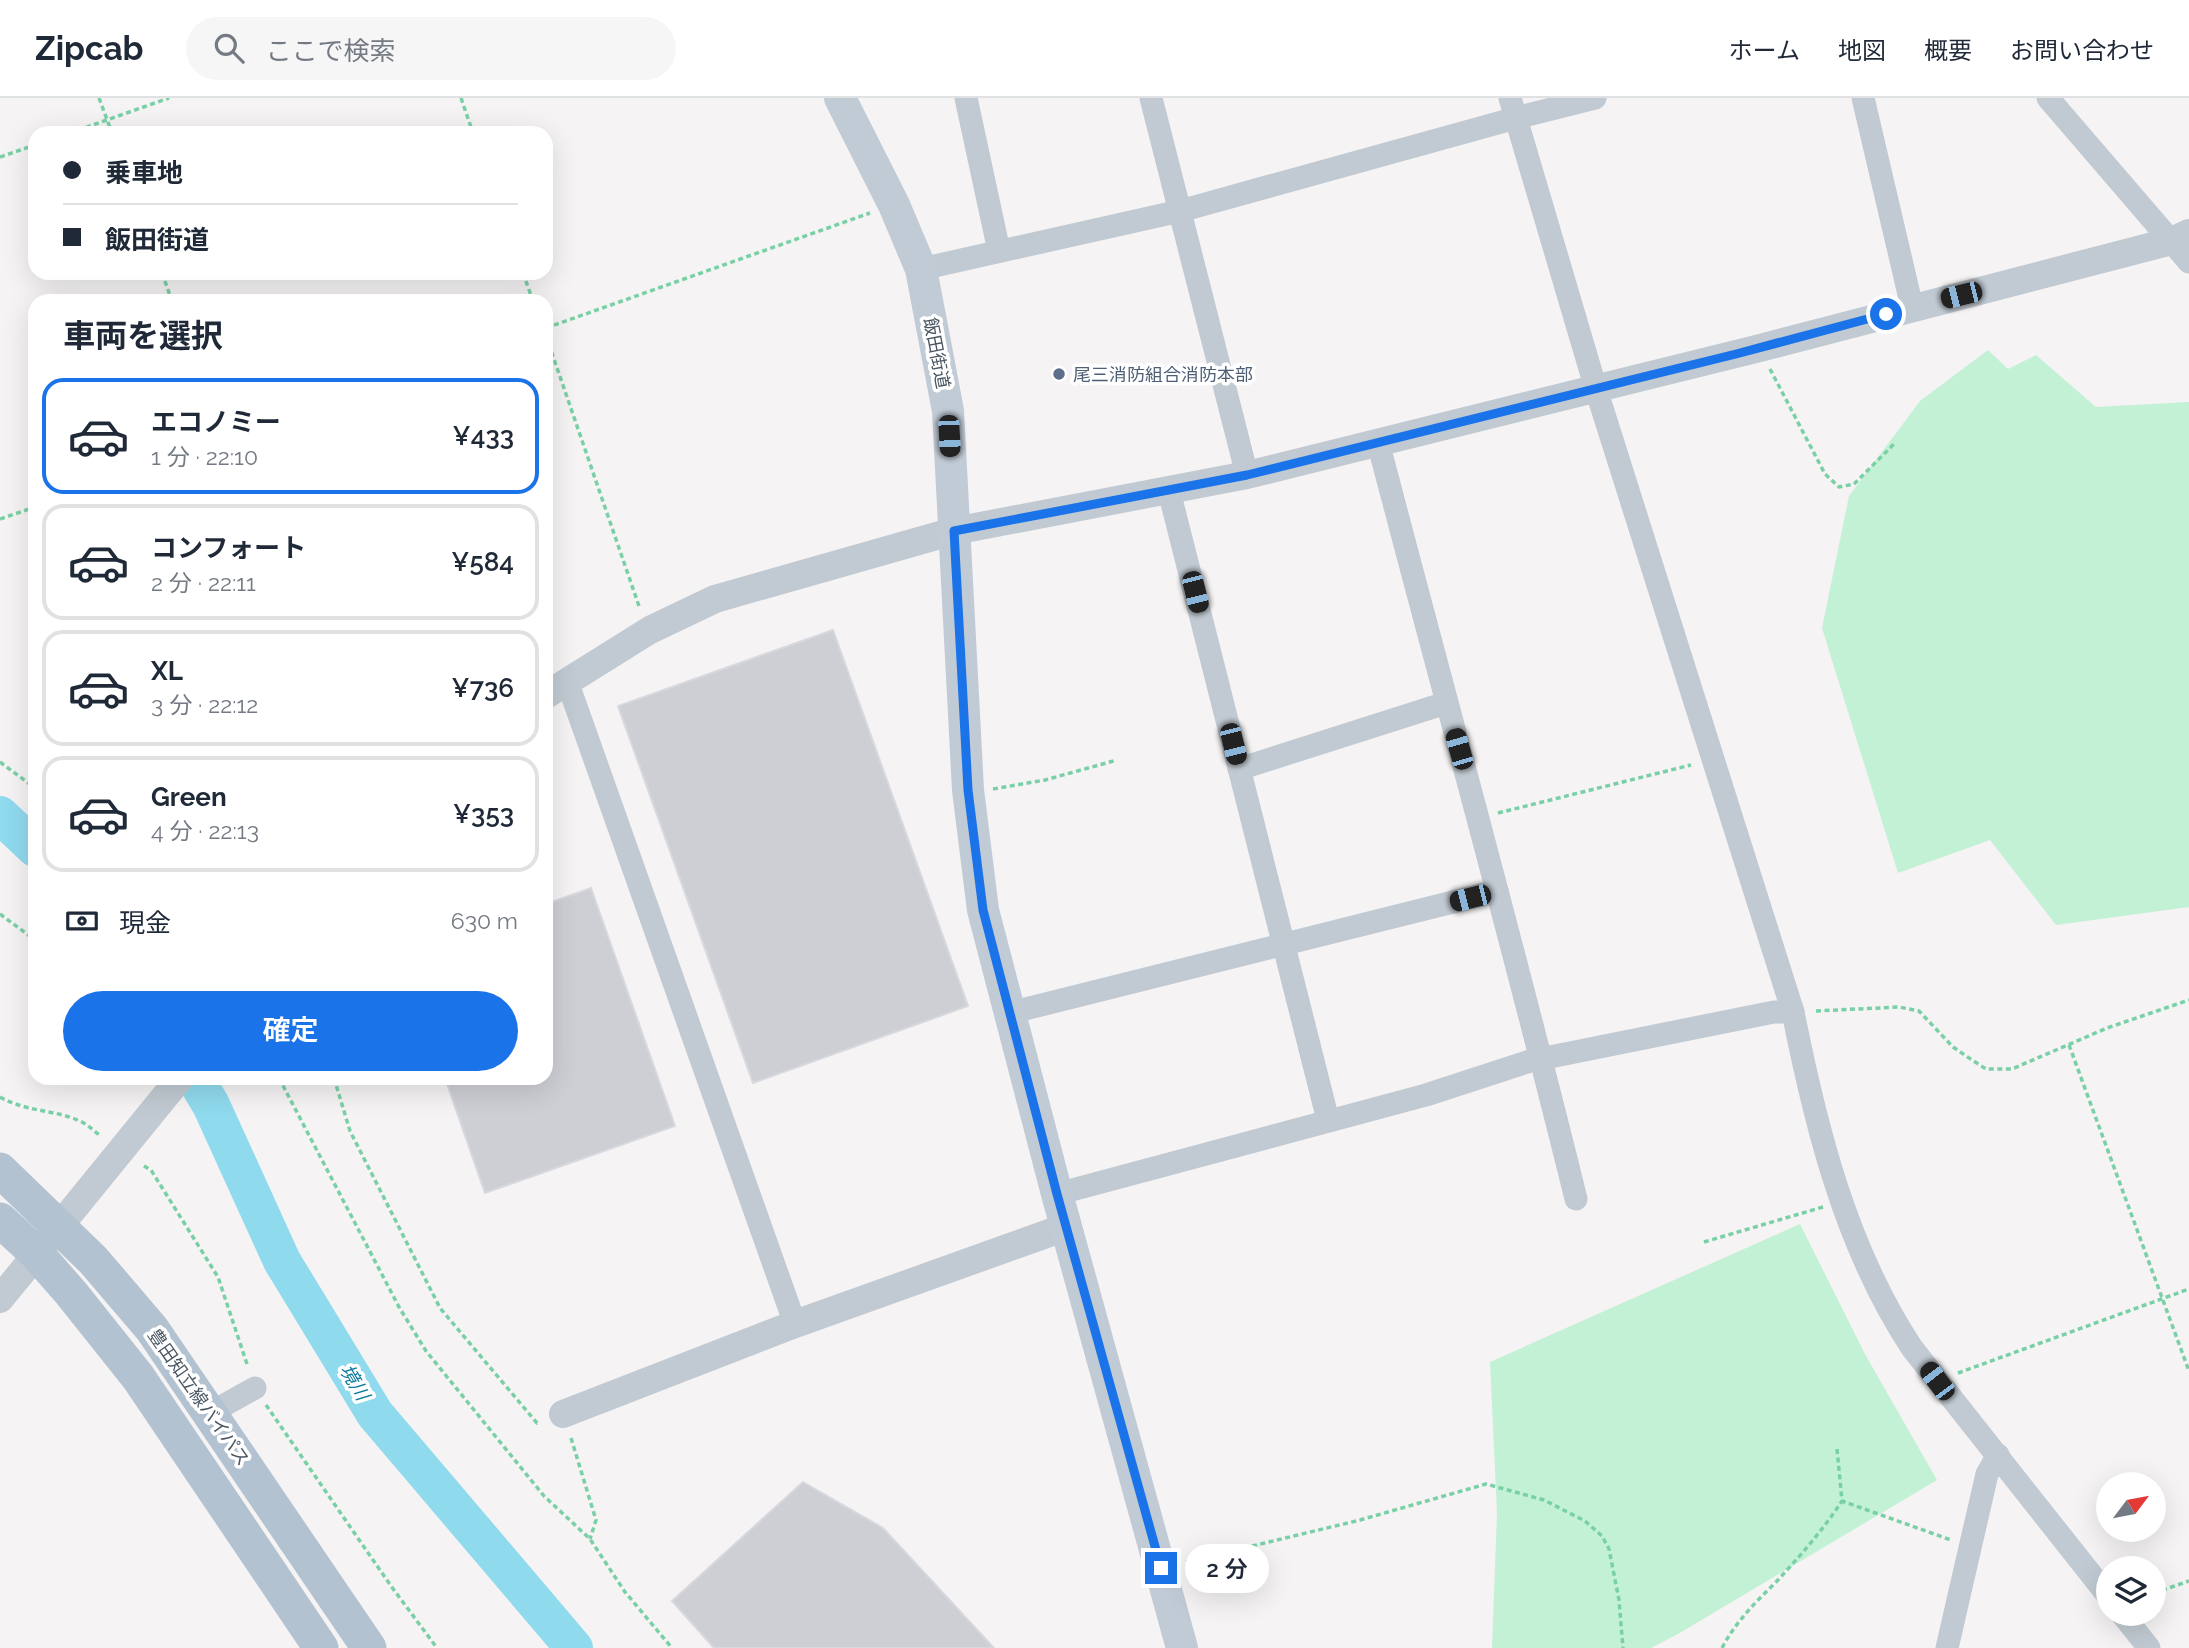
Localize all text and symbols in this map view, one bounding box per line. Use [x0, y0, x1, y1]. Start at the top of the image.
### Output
search box [186, 17, 676, 80]
text: Zipcab [35, 29, 144, 68]
icon: search [210, 29, 248, 67]
text: ここで検索 [266, 36, 396, 66]
text: ホーム [1729, 36, 1800, 65]
text: 地図 [1838, 36, 1886, 65]
text: 概要 [1924, 36, 1972, 65]
text: お問い合わせ [2010, 36, 2154, 65]
text: 乗車地 [105, 158, 183, 188]
text: 飯田街道 [105, 225, 209, 255]
car [1939, 280, 1984, 310]
route start [1870, 298, 1902, 330]
street label: 飯田街道 [920, 316, 954, 390]
text: 車両を選択 [63, 317, 223, 354]
place label: 尾三消防組合消防本部 [1073, 364, 1253, 385]
marker: 尾三消防組合消防本部 [1051, 366, 1067, 382]
icon: car [67, 405, 130, 468]
text: エコノミー [151, 407, 281, 437]
car [938, 414, 961, 458]
text: ¥433 [453, 421, 514, 451]
text: 1 分 · 22:10 [151, 443, 258, 470]
icon: car [67, 531, 130, 594]
text: コンフォート [151, 533, 306, 563]
text: ¥584 [451, 547, 514, 577]
text: 2 分 · 22:11 [151, 569, 256, 596]
car [1180, 569, 1211, 615]
text: XL [151, 656, 183, 686]
icon: car [67, 657, 130, 720]
text: ¥736 [452, 673, 514, 703]
text: 3 分 · 22:12 [151, 691, 258, 718]
car [1218, 721, 1249, 767]
car [1444, 726, 1475, 772]
text: Green [151, 782, 227, 812]
icon: car [67, 783, 130, 846]
text: ¥353 [453, 799, 514, 829]
text: 4 分 · 22:13 [151, 817, 259, 844]
car [1448, 883, 1493, 913]
icon: cash [63, 902, 101, 940]
text: 630 m [451, 907, 518, 934]
text: 現金 [119, 908, 171, 938]
button: 確定 [63, 991, 518, 1071]
street label: 豊田知立線バイパス [144, 1325, 254, 1469]
car [1916, 1358, 1959, 1404]
water label: 境川 [336, 1360, 375, 1406]
north arrow [2096, 1472, 2166, 1542]
map controls [2096, 1472, 2166, 1626]
callout: 2 分 [1186, 1544, 1270, 1592]
route end [1145, 1552, 1177, 1584]
text: 2 分 [1206, 1555, 1248, 1582]
button: layers [2096, 1556, 2166, 1626]

